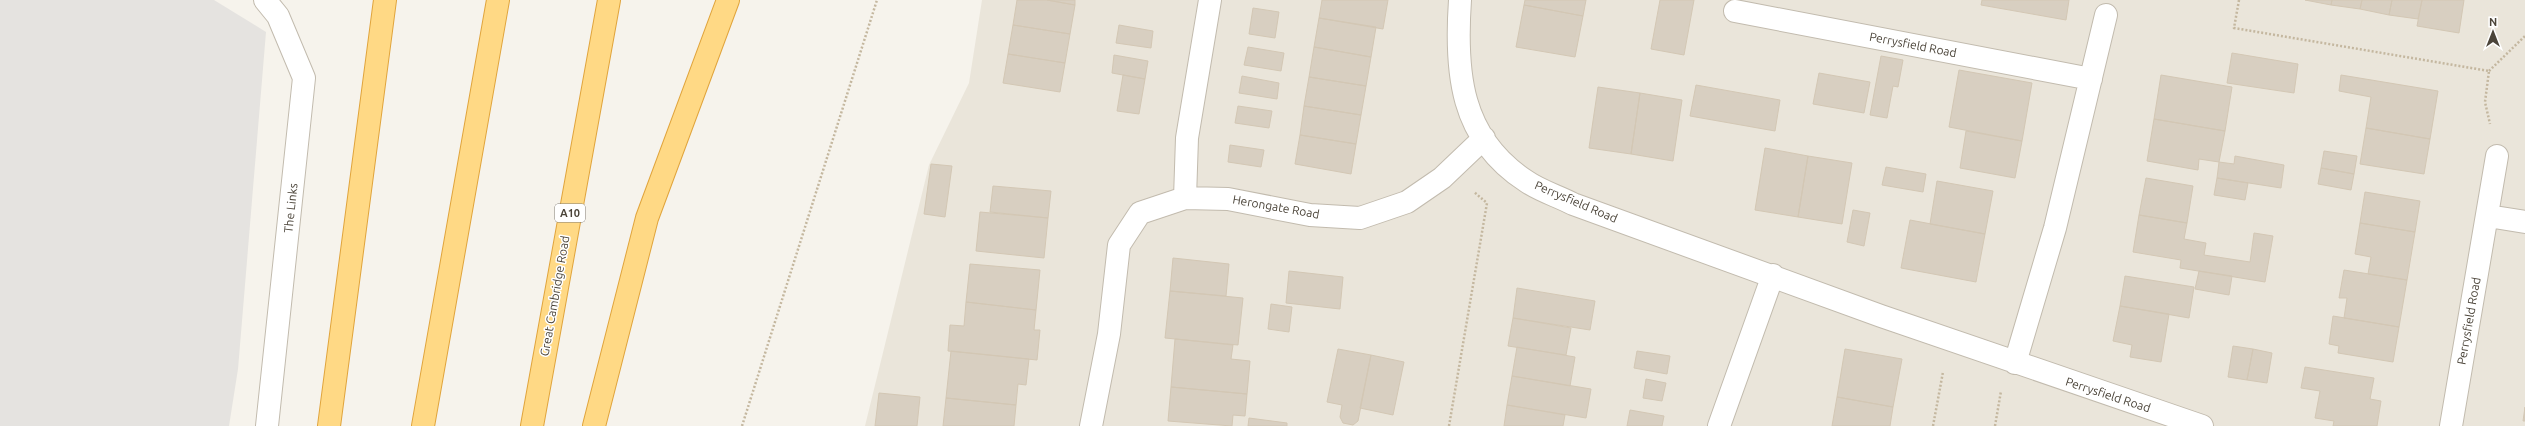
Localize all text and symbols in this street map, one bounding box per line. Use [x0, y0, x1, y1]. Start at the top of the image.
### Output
north arrow [2473, 12, 2513, 52]
text: N [2489, 16, 2497, 28]
street label: Perrysfield Road [1868, 30, 1958, 59]
street label: Perrysfield Road [1533, 178, 1620, 225]
street label: The Links [281, 182, 300, 234]
street label: Herongate Road [1232, 192, 1321, 221]
road number: A10 [555, 204, 585, 222]
street label: Great Cambridge Road [538, 235, 572, 357]
street label: Perrysfield Road [2454, 276, 2483, 366]
street label: Perrysfield Road [2064, 375, 2152, 414]

